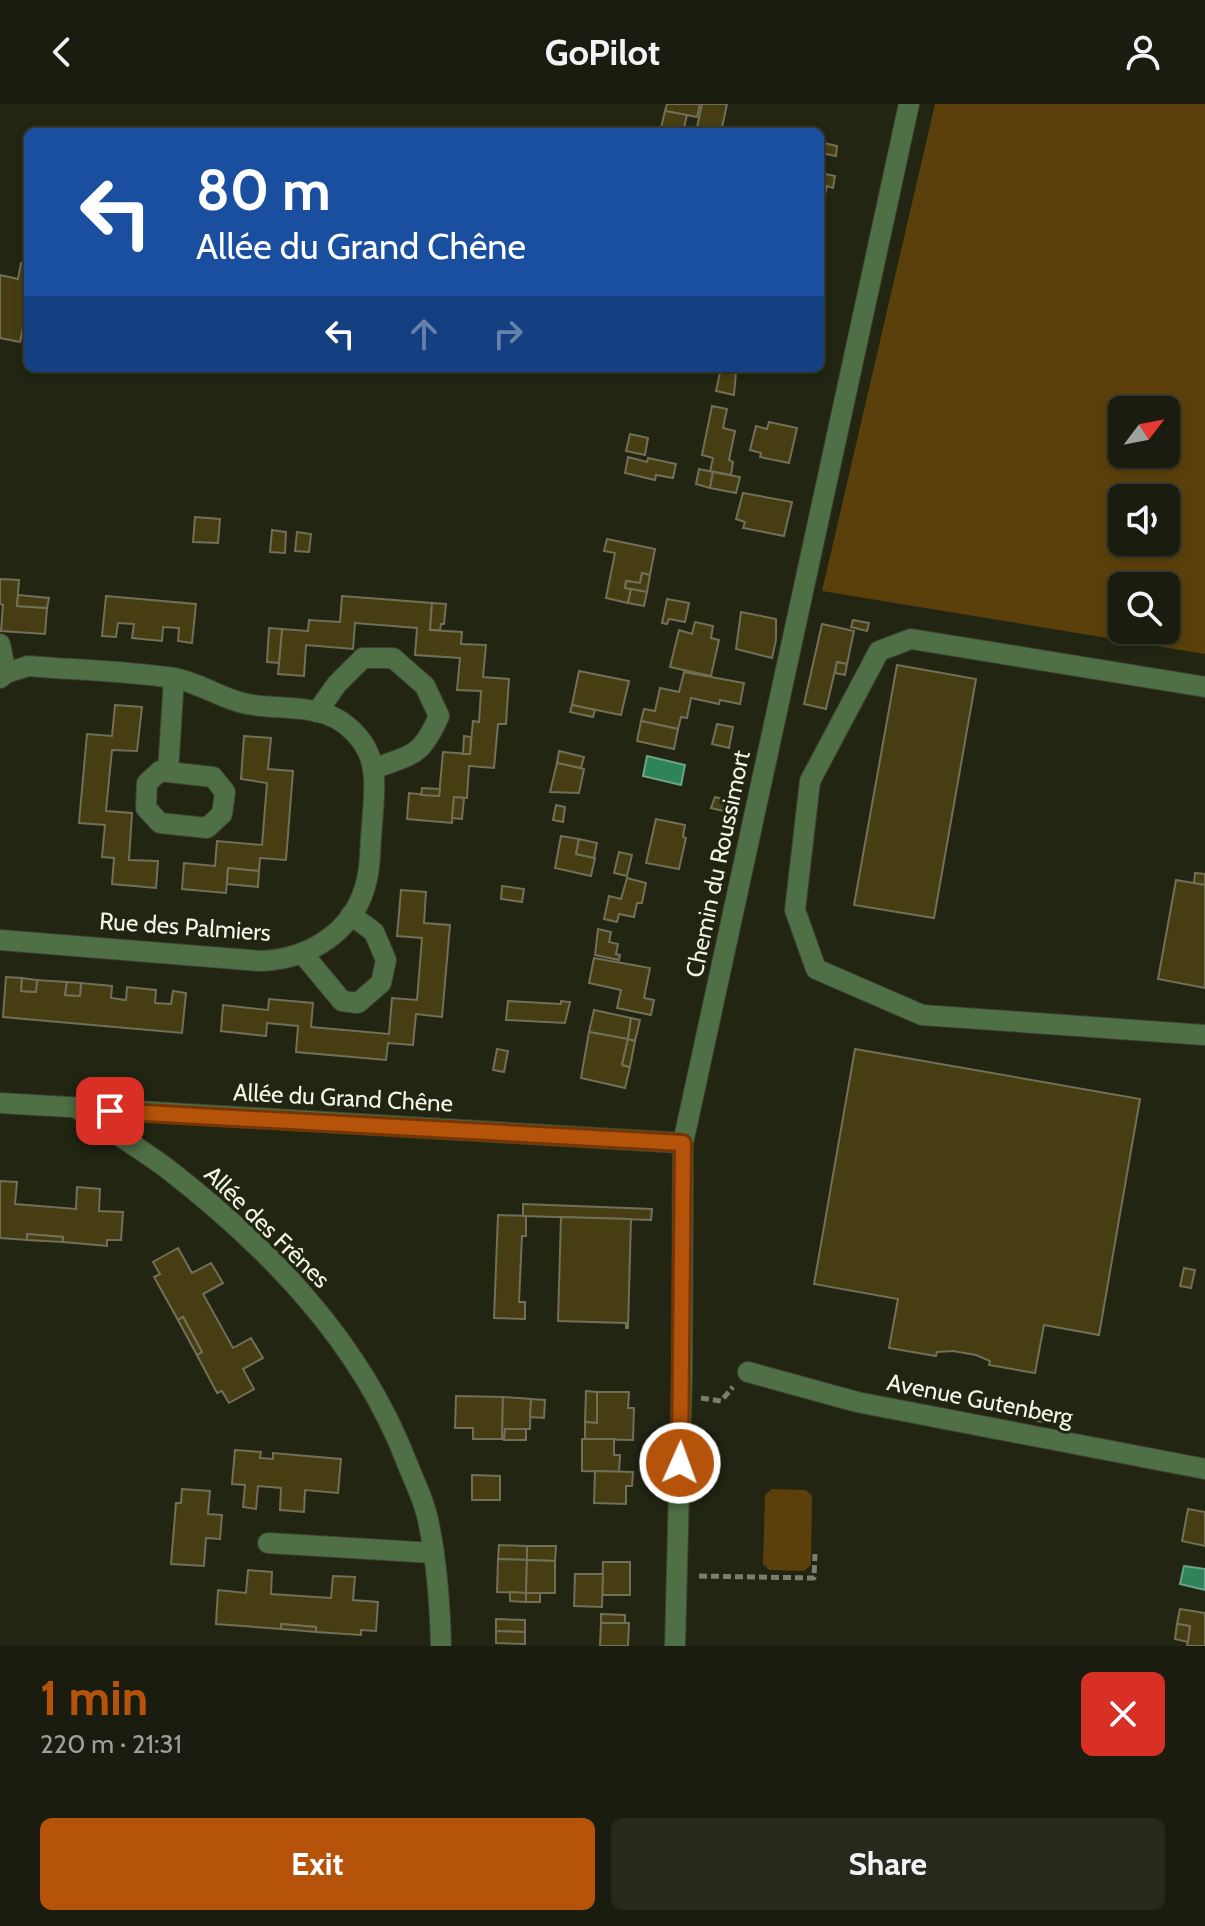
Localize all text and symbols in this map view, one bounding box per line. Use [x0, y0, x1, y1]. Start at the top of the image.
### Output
icon: back [40, 30, 84, 74]
text: GoPilot [545, 30, 660, 74]
icon: person [1121, 30, 1165, 74]
text: 80 m [196, 156, 331, 224]
icon: left [64, 160, 168, 264]
text: Allée du Grand Chêne [196, 224, 526, 268]
icon: left [318, 312, 362, 356]
icon: ahead [402, 312, 446, 356]
icon: right [486, 312, 530, 356]
north arrow [1108, 396, 1180, 468]
map controls [1108, 396, 1180, 644]
button: sound [1108, 484, 1180, 556]
button: search [1108, 572, 1180, 644]
street label: Chemin du Roussimort [679, 748, 756, 980]
street label: Rue des Palmiers [98, 906, 272, 947]
pin [76, 1077, 144, 1145]
street label: Allée du Grand Chêne [232, 1077, 454, 1118]
icon: arrive [88, 1089, 132, 1133]
street label: Allée des Frênes [198, 1159, 336, 1294]
street label: Avenue Gutenberg [885, 1367, 1077, 1432]
position arrow [638, 1421, 722, 1505]
text: 1 min [40, 1669, 148, 1727]
button: close [1081, 1672, 1165, 1756]
text: 220 m · 21:31 [40, 1728, 182, 1760]
button: Exit [40, 1818, 595, 1910]
button: Share [611, 1818, 1165, 1910]

